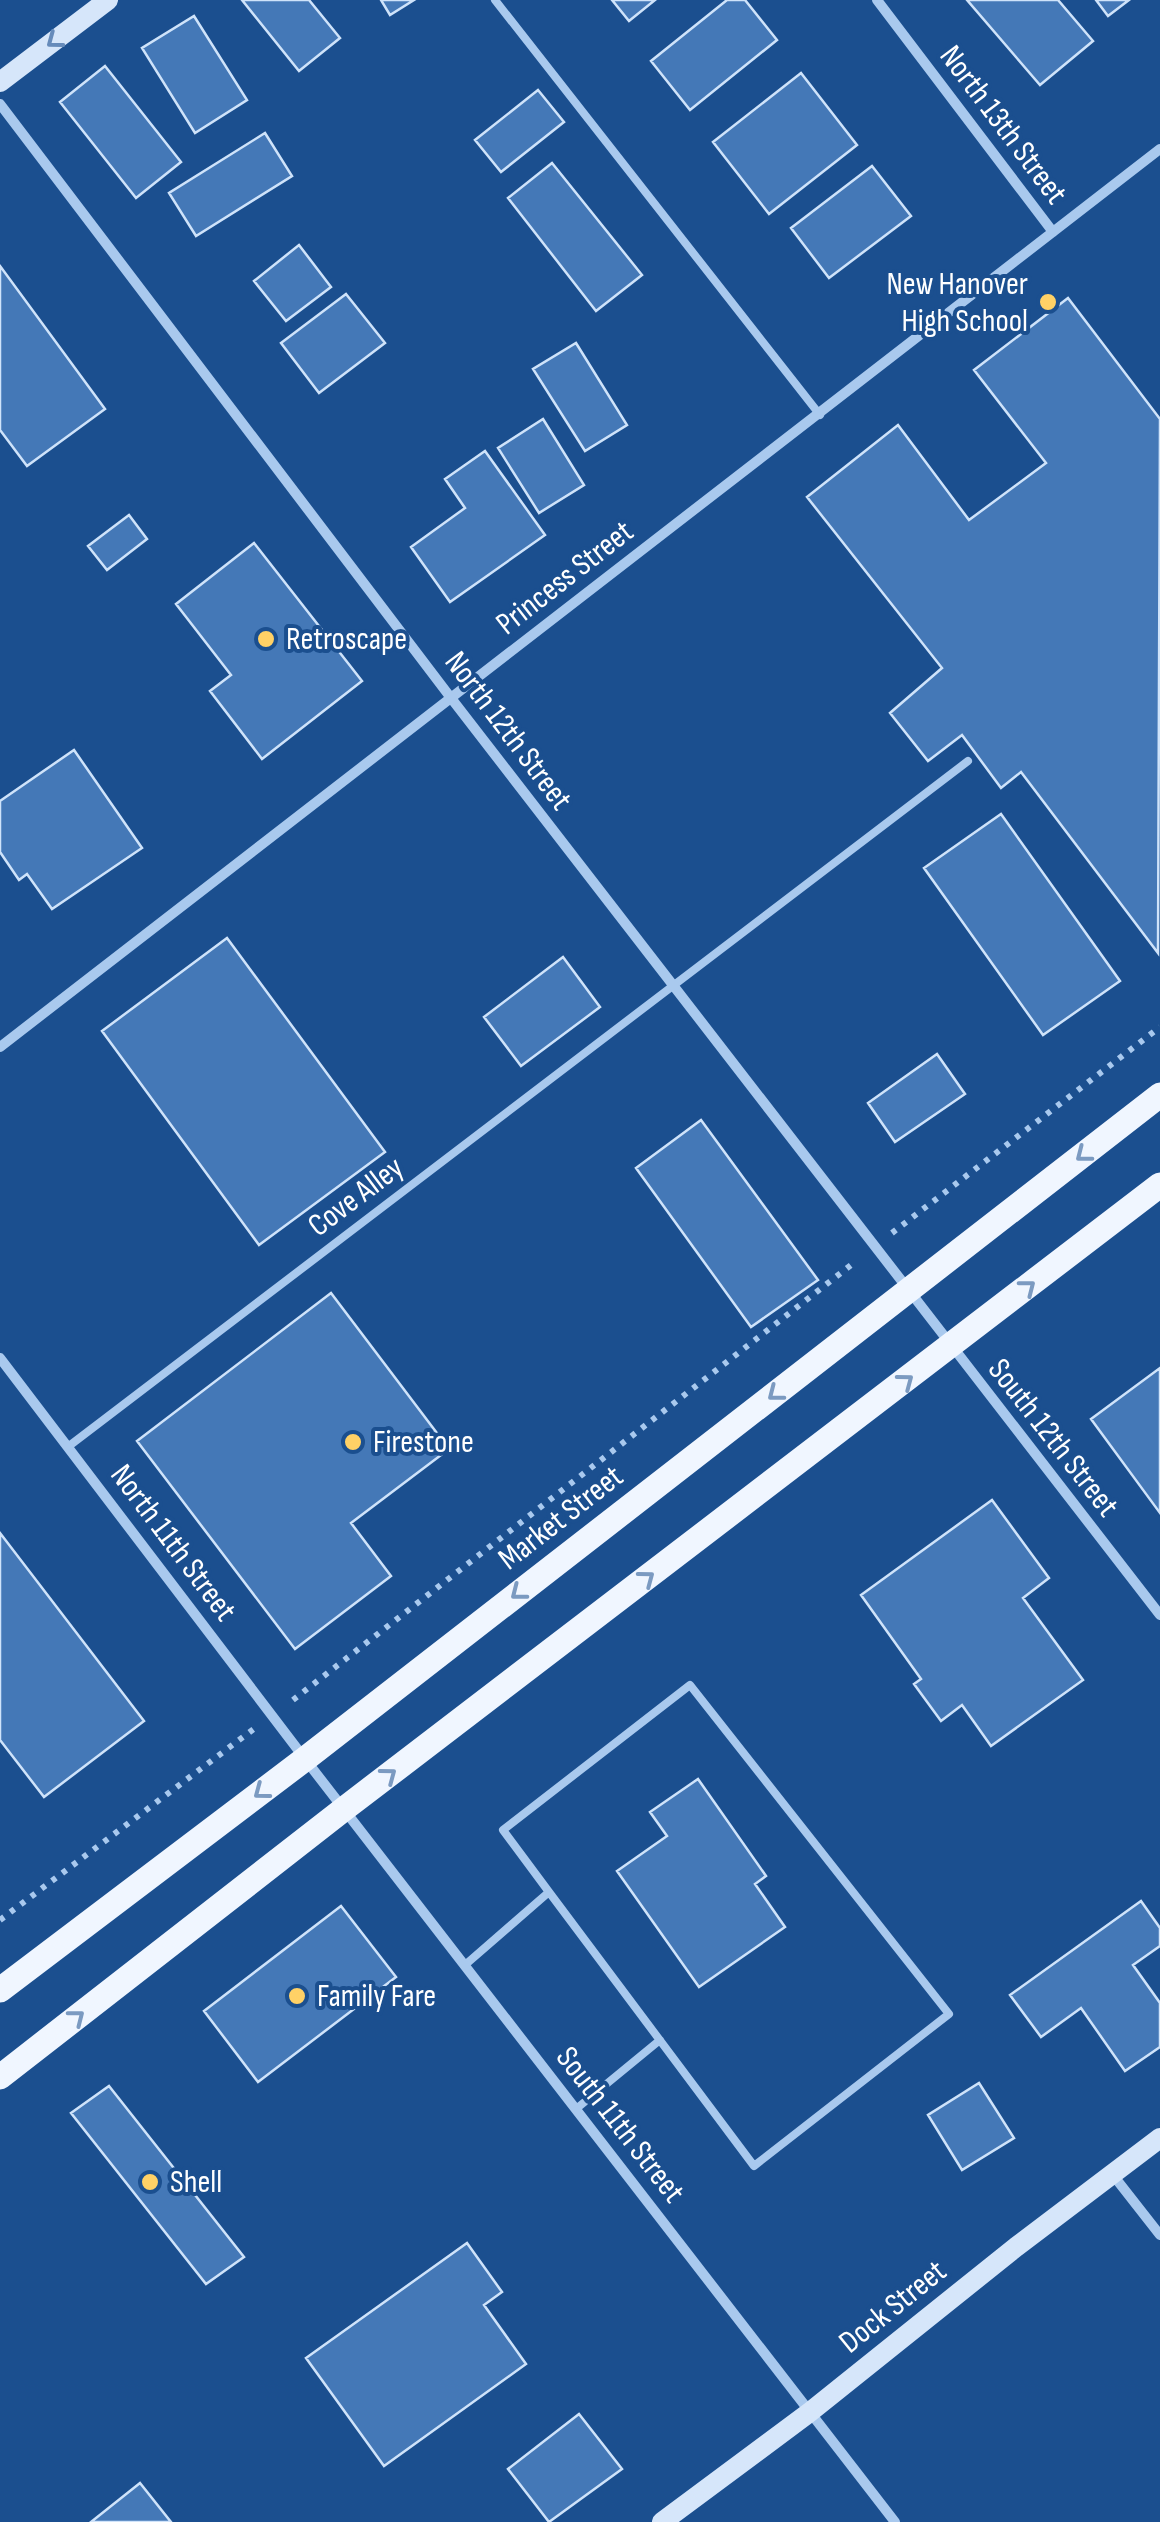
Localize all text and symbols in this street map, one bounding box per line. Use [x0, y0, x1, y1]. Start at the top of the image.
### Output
one-way arrow [47, 29, 65, 46]
street label: North 13th Street [931, 38, 1075, 212]
place label: New Hanover High School [886, 265, 1028, 341]
marker: New Hanover High School [1037, 291, 1059, 313]
street label: Princess Street [489, 512, 641, 644]
place label: Retroscape [286, 620, 407, 659]
marker: Retroscape [255, 628, 277, 650]
street label: North 12th Street [436, 644, 580, 818]
one-way arrow [1076, 1143, 1094, 1161]
street label: Cove Alley [301, 1149, 411, 1245]
one-way arrow [1017, 1281, 1035, 1299]
street label: South 12th Street [979, 1351, 1127, 1525]
one-way arrow [895, 1375, 913, 1393]
one-way arrow [768, 1382, 786, 1400]
place label: Firestone [373, 1423, 474, 1462]
marker: Firestone [342, 1431, 364, 1453]
street label: North 11th Street [101, 1457, 245, 1629]
street label: Market Street [491, 1457, 631, 1579]
one-way arrow [636, 1572, 654, 1590]
one-way arrow [511, 1582, 529, 1599]
one-way arrow [378, 1769, 396, 1786]
one-way arrow [254, 1780, 272, 1798]
place label: Family Fare [317, 1977, 436, 2016]
marker: Family Fare [286, 1985, 308, 2007]
one-way arrow [66, 2011, 84, 2029]
street label: South 11th Street [547, 2039, 693, 2211]
place label: Shell [170, 2163, 222, 2202]
marker: Shell [139, 2171, 161, 2193]
street label: Dock Street [832, 2252, 954, 2362]

